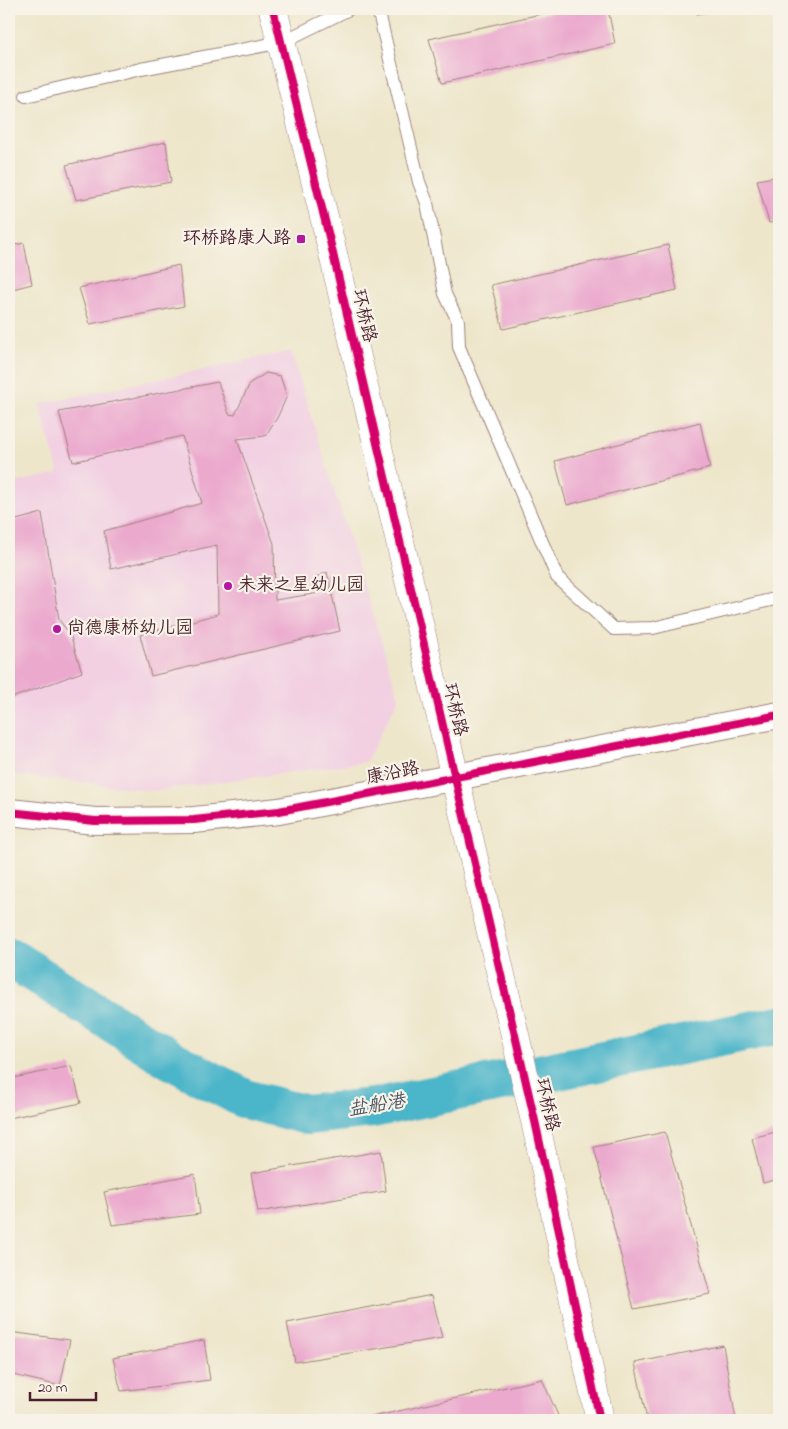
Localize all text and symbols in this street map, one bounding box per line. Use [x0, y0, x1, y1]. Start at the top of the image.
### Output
place label: 环桥路康人路 [183, 226, 291, 252]
marker: 环桥路康人路 [295, 233, 307, 245]
street label: 环桥路 [344, 287, 382, 345]
place label: 未来之星幼儿园 [238, 573, 364, 599]
marker: 未来之星幼儿园 [222, 580, 234, 592]
place label: 尚德康桥幼儿园 [67, 616, 193, 642]
marker: 尚德康桥幼儿园 [51, 623, 63, 635]
street label: 环桥路 [435, 681, 473, 739]
street label: 康沿路 [364, 756, 422, 792]
street label: 环桥路 [527, 1076, 565, 1134]
water label: 盐船港 [347, 1088, 409, 1124]
scale bar [30, 1369, 96, 1401]
text: 20 m [38, 1377, 68, 1399]

